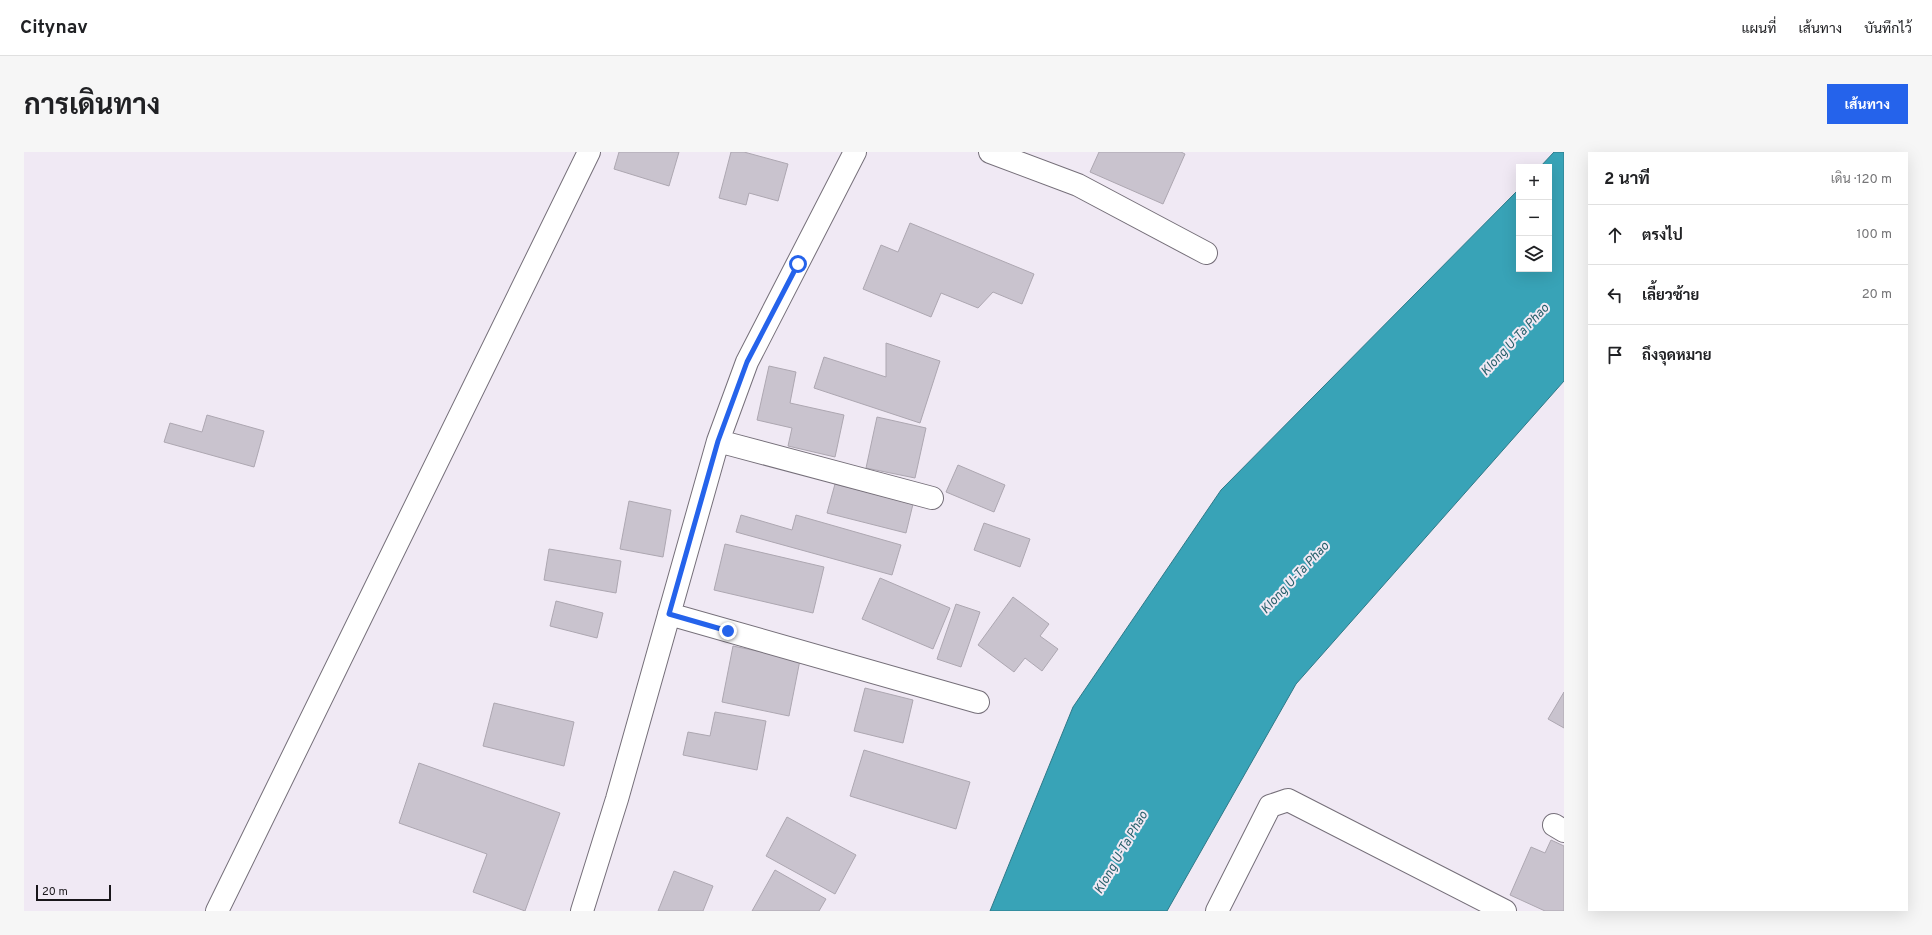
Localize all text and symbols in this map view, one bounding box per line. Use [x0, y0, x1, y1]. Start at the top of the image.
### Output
text: Citynav [20, 16, 88, 40]
text: แผนที่ [1741, 21, 1776, 38]
text: เส้นทาง [1798, 21, 1842, 38]
text: บันทึกไว้ [1864, 21, 1912, 38]
button: เส้นทาง [1827, 84, 1908, 124]
text: การเดินทาง [24, 89, 160, 125]
map controls [1516, 164, 1552, 272]
button: + [1516, 164, 1552, 200]
text: 2 นาที [1604, 169, 1650, 191]
text: เดิน · 120 m [1831, 172, 1892, 188]
button: − [1516, 200, 1552, 236]
icon: ahead [1604, 224, 1626, 246]
text: ตรงไป [1642, 227, 1683, 246]
text: 100 m [1856, 227, 1892, 243]
button: layers [1516, 236, 1552, 272]
route start [789, 255, 807, 273]
icon: left [1604, 284, 1626, 306]
text: เลี้ยวซ้าย [1642, 287, 1699, 306]
text: 20 m [1862, 287, 1892, 303]
water label: Klong U-Ta Phao [1478, 301, 1553, 380]
icon: arrive [1604, 344, 1626, 366]
text: ถึงจุดหมาย [1642, 347, 1712, 366]
water label: Klong U-Ta Phao [1258, 539, 1333, 618]
route end [719, 622, 737, 640]
water label: Klong U-Ta Phao [1092, 809, 1152, 897]
scale bar [36, 883, 111, 902]
text: 20 m [42, 885, 68, 899]

